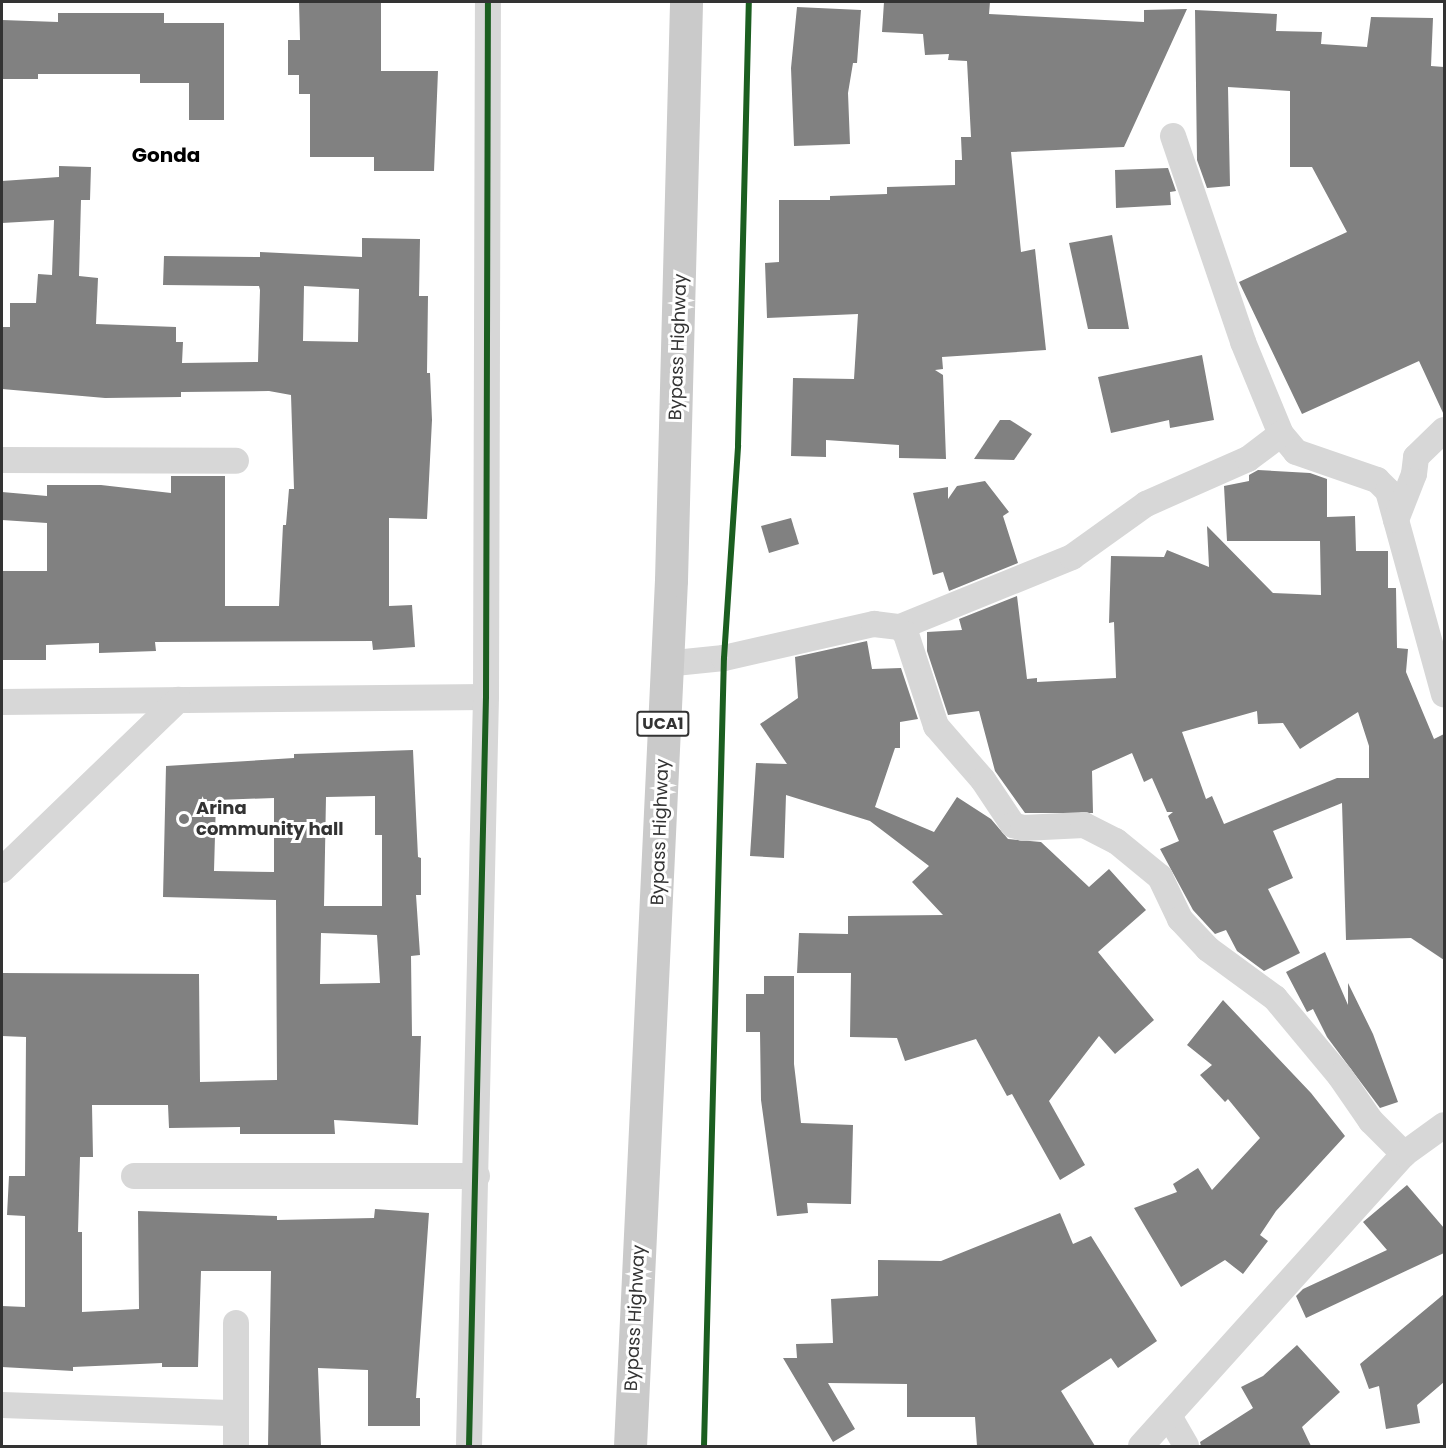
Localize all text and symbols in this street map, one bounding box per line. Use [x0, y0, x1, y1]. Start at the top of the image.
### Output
district label: Gonda [132, 143, 200, 167]
street label: Bypass Highway [665, 273, 691, 421]
road number: UCA1 [636, 711, 690, 737]
street label: Bypass Highway [647, 758, 673, 906]
place label: Arina community hall [196, 798, 344, 840]
marker: Arina community hall [177, 812, 191, 826]
street label: Bypass Highway [620, 1244, 650, 1392]

